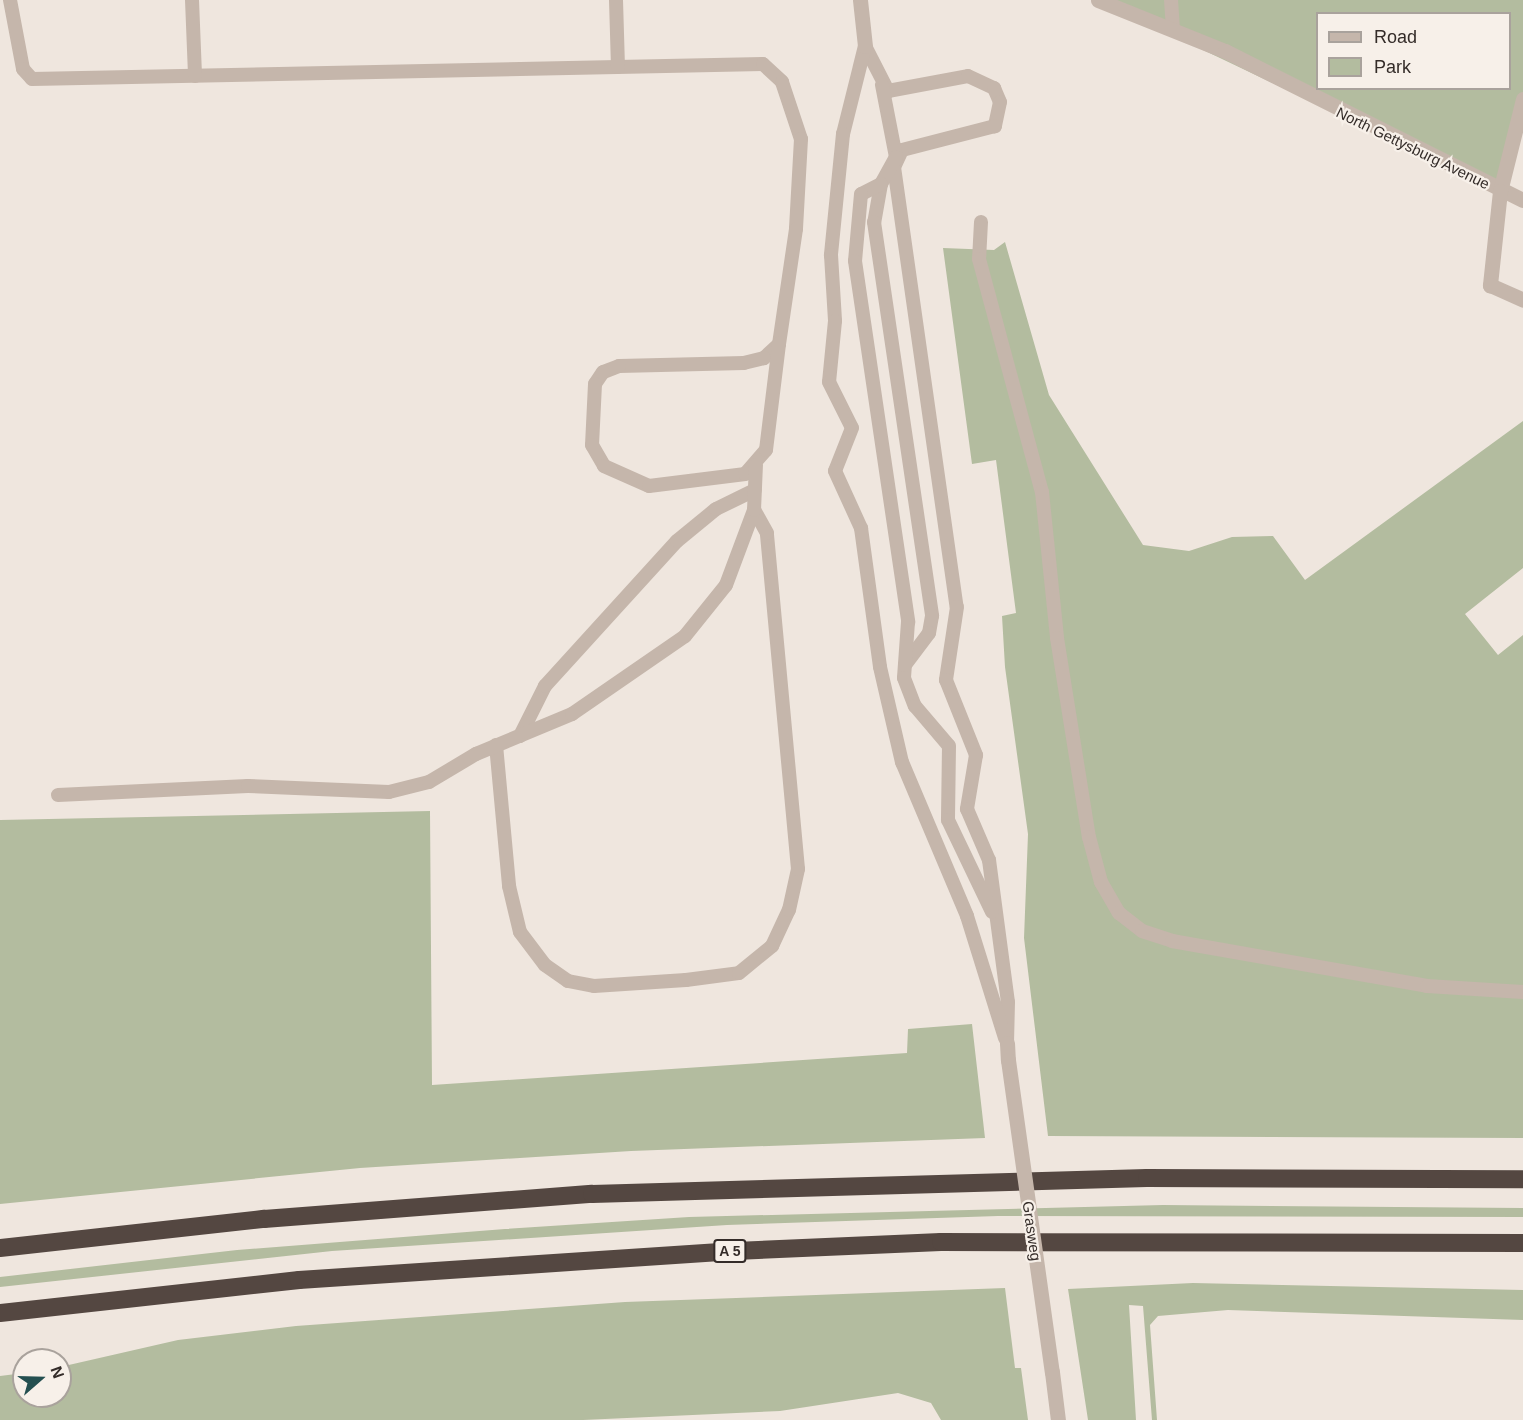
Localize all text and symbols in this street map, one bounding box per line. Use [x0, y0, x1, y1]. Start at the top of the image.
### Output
legend [1316, 12, 1511, 90]
text: Road [1374, 27, 1417, 47]
text: Park [1374, 57, 1411, 77]
street label: North Gettysburg Avenue [1333, 103, 1493, 193]
street label: Grasweg [1019, 1200, 1045, 1262]
road number: A 5 [712, 1240, 748, 1262]
north arrow [12, 1348, 72, 1408]
text: N [48, 1364, 67, 1381]

